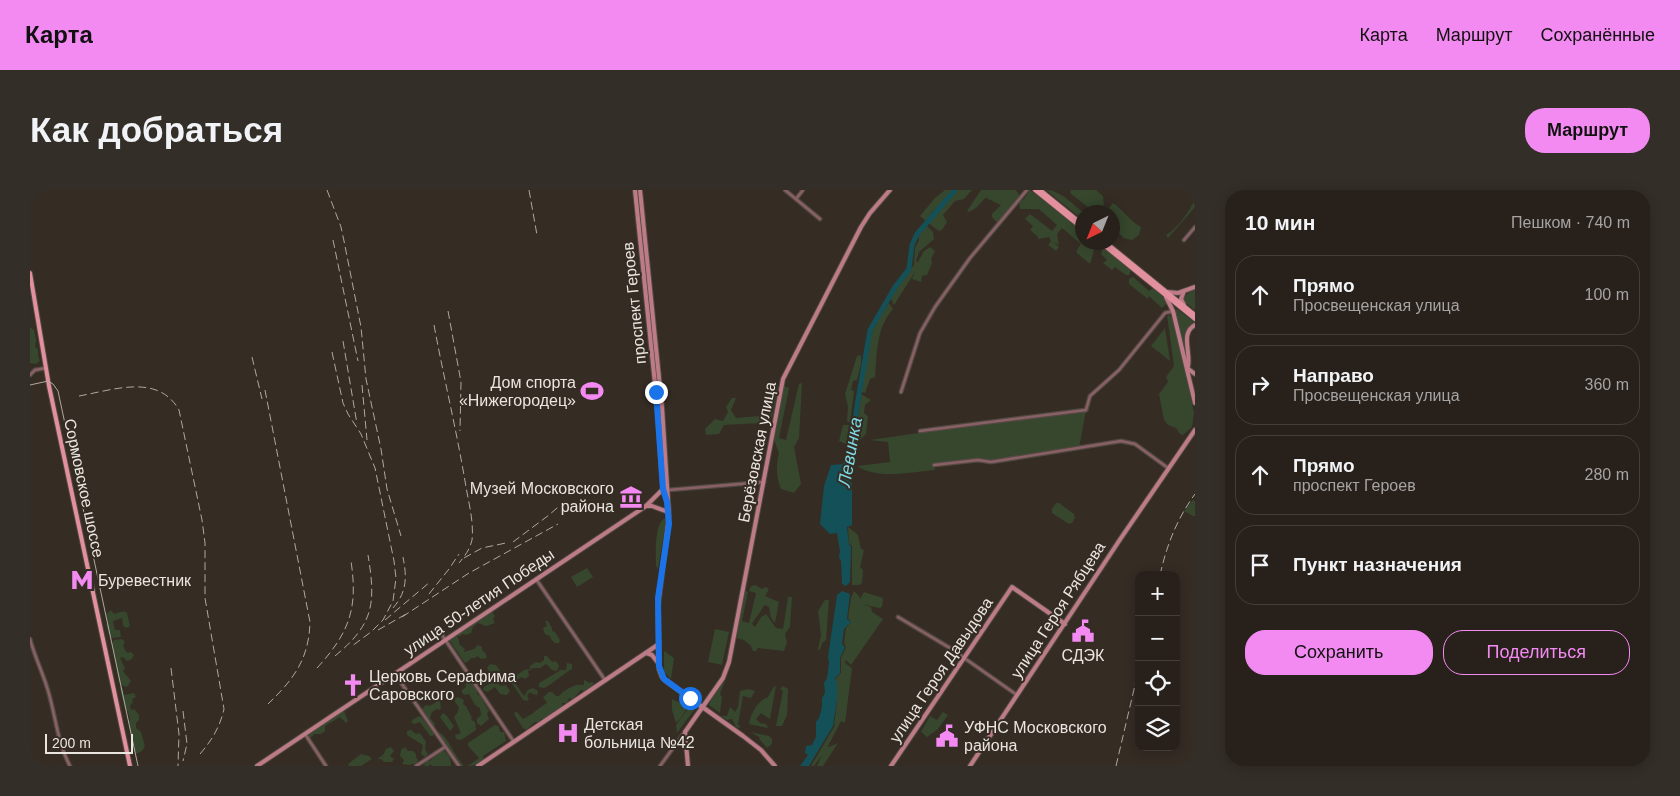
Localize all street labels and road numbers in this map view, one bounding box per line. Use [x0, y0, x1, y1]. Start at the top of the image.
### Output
street label: проспект Героев [619, 241, 649, 365]
street label: Берёзовская улица [735, 380, 779, 524]
street label: Сормовское шоссе [61, 417, 107, 559]
street label: улица Героя Рябцева [1008, 539, 1108, 681]
street label: улица 50-летия Победы [401, 545, 557, 659]
street label: улица Героя Давыдова [886, 594, 996, 746]

